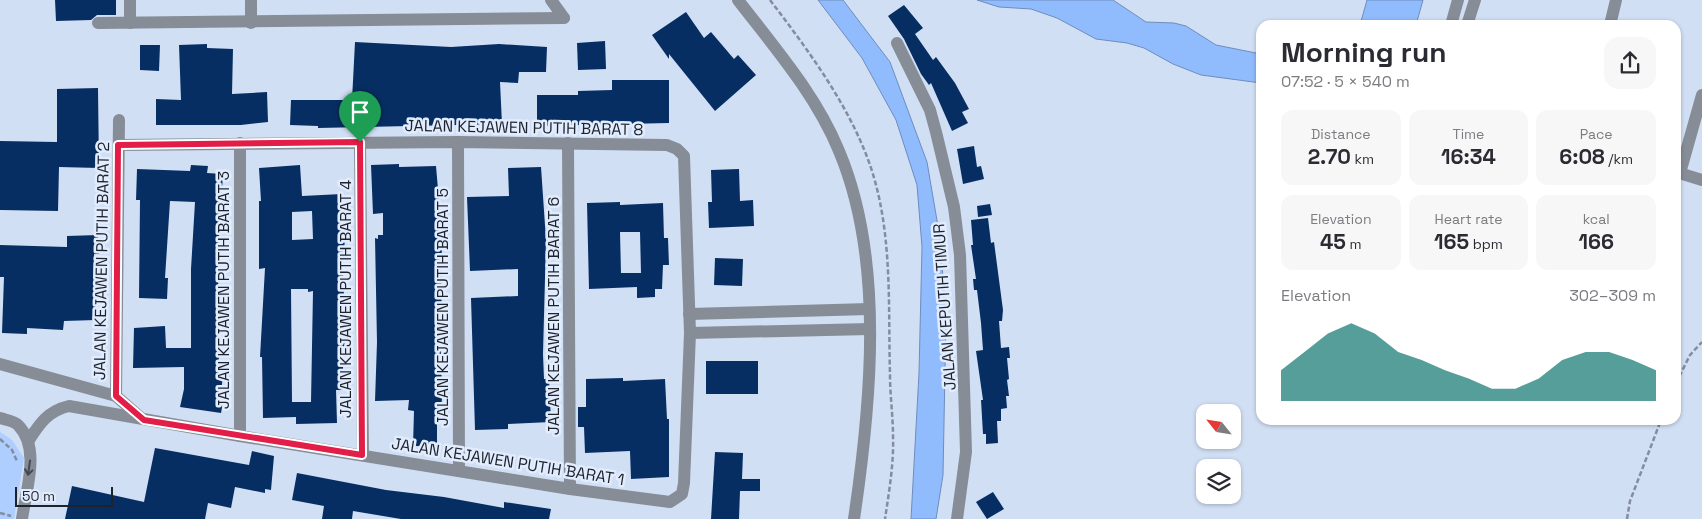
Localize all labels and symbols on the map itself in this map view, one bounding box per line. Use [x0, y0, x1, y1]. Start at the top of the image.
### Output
pin [339, 91, 381, 142]
street label: JALAN KEJAWEN PUTIH BARAT 8 [404, 115, 644, 140]
street label: JALAN KEJAWEN PUTIH BARAT 2 [89, 142, 114, 380]
street label: JALAN KEJAWEN PUTIH BARAT 3 [213, 171, 234, 409]
street label: JALAN KEJAWEN PUTIH BARAT 4 [335, 180, 356, 418]
street label: JALAN KEJAWEN PUTIH BARAT 5 [432, 188, 453, 426]
street label: JALAN KEJAWEN PUTIH BARAT 6 [543, 197, 564, 435]
street label: JALAN KEPUTIH TIMUR [928, 223, 961, 391]
north arrow [1196, 404, 1241, 449]
street label: JALAN KEJAWEN PUTIH BARAT 1 [390, 433, 626, 490]
one-way arrow [24, 460, 34, 476]
scale bar [15, 484, 112, 507]

